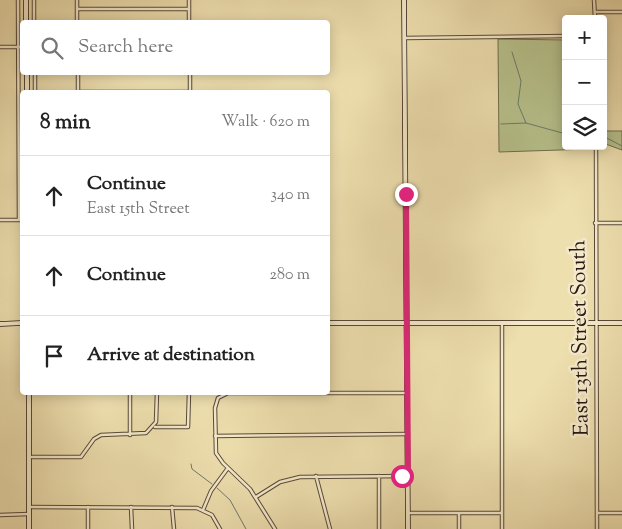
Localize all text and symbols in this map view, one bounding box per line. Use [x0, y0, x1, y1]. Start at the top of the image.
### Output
map controls [562, 15, 607, 150]
button: + [562, 15, 607, 60]
search box [20, 20, 330, 75]
icon: search [38, 34, 66, 62]
text: Search here [78, 34, 173, 61]
button: − [562, 60, 607, 105]
button: layers [562, 105, 607, 150]
text: 8 min [40, 108, 91, 138]
text: Walk · 620 m [221, 111, 310, 134]
text: Continue [87, 171, 166, 198]
icon: ahead [40, 182, 68, 210]
route end [395, 183, 418, 206]
text: 340 m [271, 184, 310, 207]
text: East 15th Street [87, 198, 190, 221]
street label: East 13th Street South [564, 240, 598, 436]
icon: ahead [40, 262, 68, 290]
text: Continue [87, 262, 166, 289]
text: 280 m [269, 264, 310, 287]
icon: arrive [40, 342, 68, 370]
text: Arrive at destination [87, 342, 255, 369]
route start [391, 465, 414, 488]

